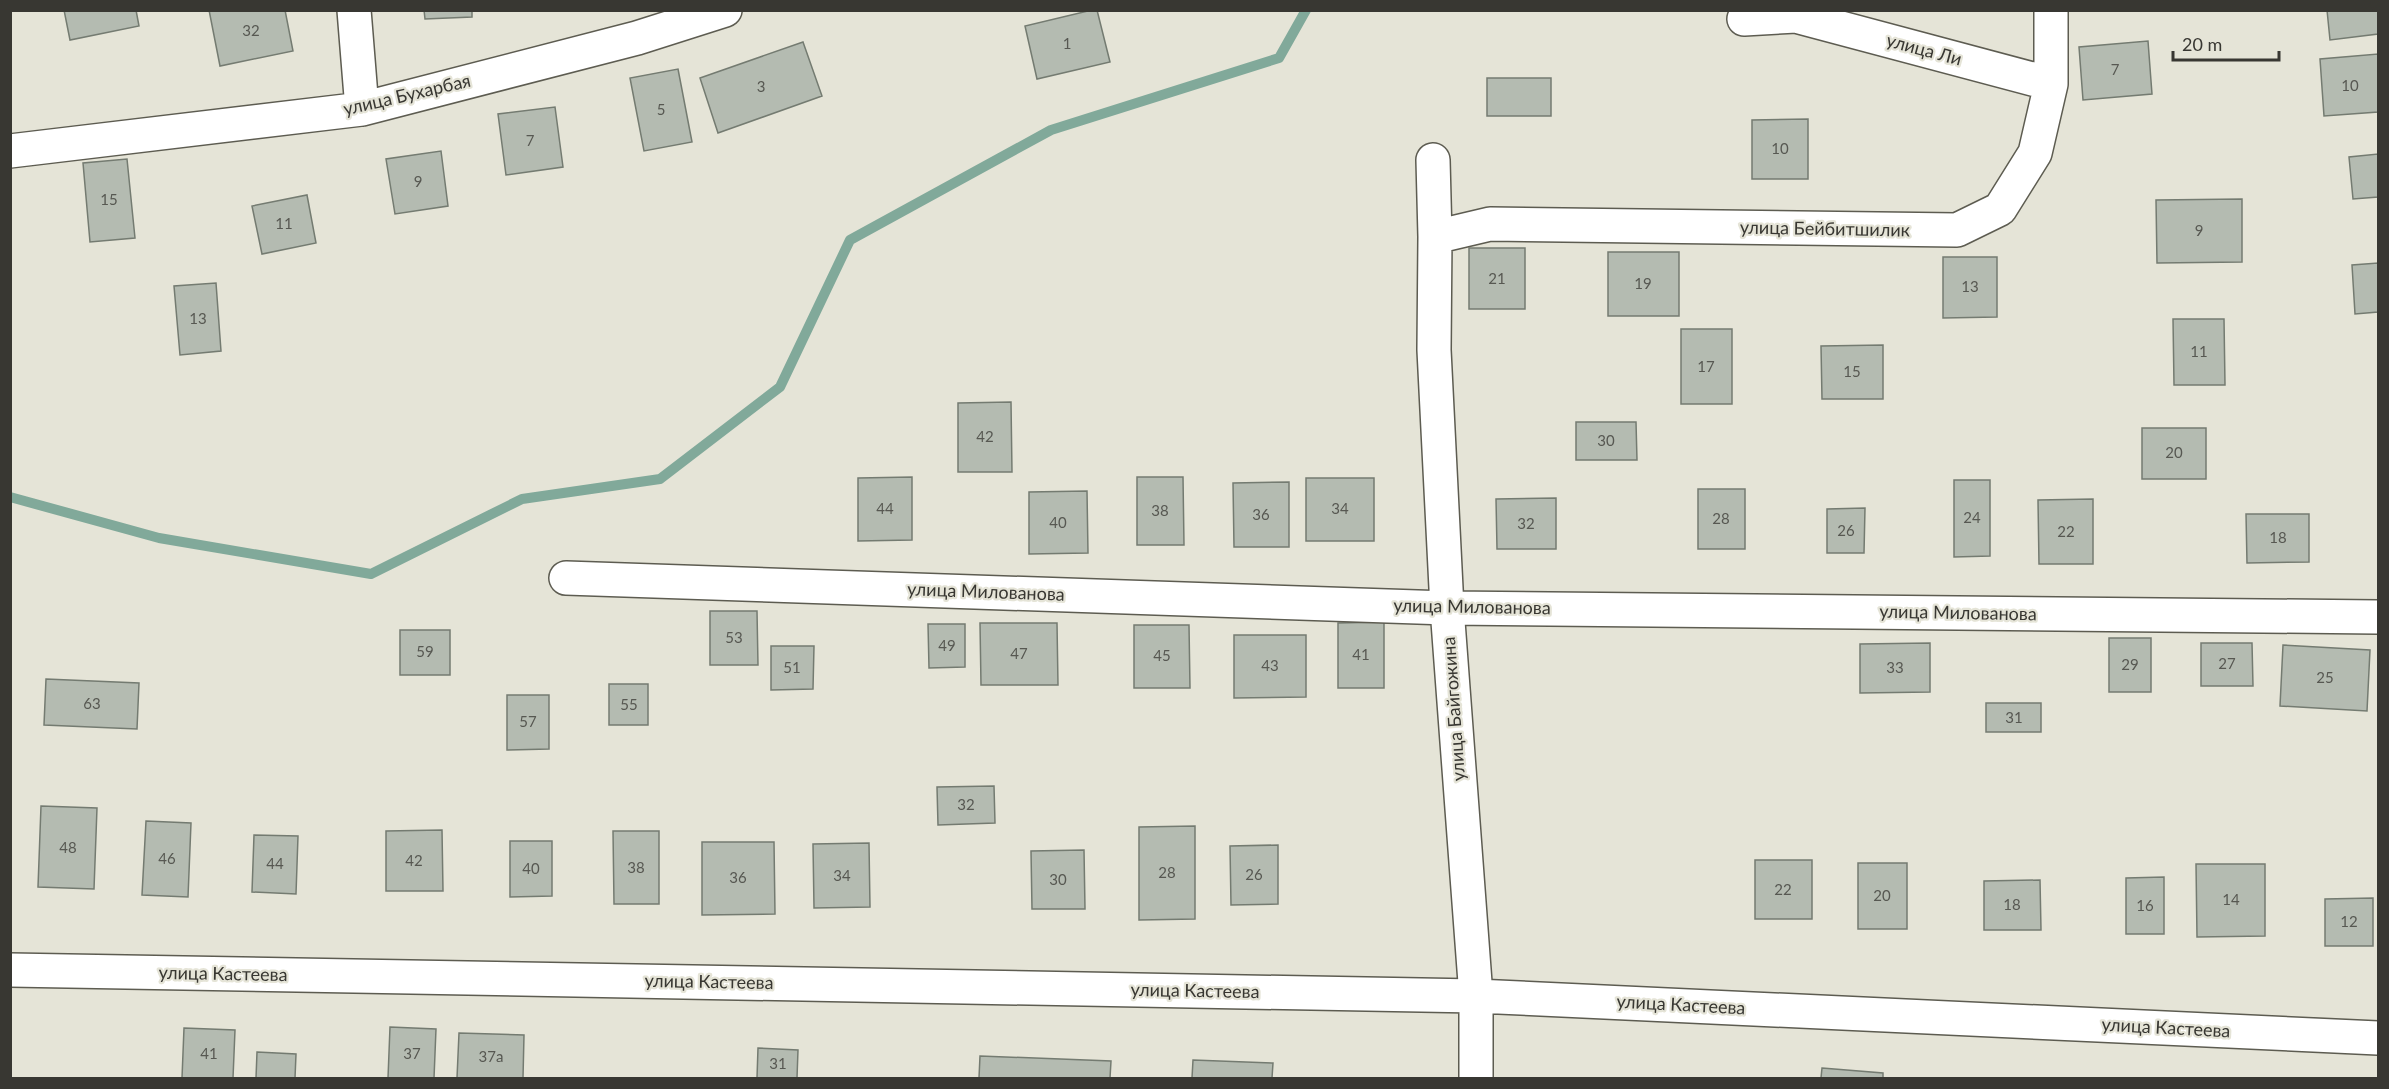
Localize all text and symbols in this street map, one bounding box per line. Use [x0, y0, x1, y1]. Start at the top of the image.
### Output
house number: 32 [242, 21, 260, 39]
scale bar [2173, 24, 2280, 62]
street label: улица Ли [1884, 28, 1964, 70]
text: 20 m [2182, 33, 2222, 55]
house number: 1 [1063, 34, 1071, 52]
house number: 7 [2111, 60, 2120, 78]
street label: улица Бухарбая [341, 69, 473, 119]
house number: 10 [2341, 76, 2359, 94]
house number: 3 [757, 77, 765, 95]
house number: 5 [657, 100, 665, 118]
house number: 7 [526, 131, 535, 149]
house number: 10 [1771, 139, 1789, 157]
house number: 9 [414, 172, 422, 190]
house number: 15 [100, 190, 118, 208]
house number: 11 [275, 214, 293, 232]
street label: улица Бейбитшилик [1740, 216, 1911, 240]
house number: 9 [2195, 221, 2203, 239]
house number: 21 [1488, 269, 1506, 287]
house number: 19 [1634, 274, 1652, 292]
house number: 13 [1961, 277, 1979, 295]
house number: 13 [189, 309, 207, 327]
house number: 11 [2190, 342, 2208, 360]
house number: 17 [1697, 357, 1715, 375]
house number: 15 [1843, 362, 1861, 380]
house number: 42 [976, 427, 994, 445]
house number: 30 [1597, 431, 1615, 449]
house number: 20 [2165, 443, 2183, 461]
house number: 44 [876, 499, 894, 517]
house number: 34 [1331, 499, 1349, 517]
house number: 38 [1151, 501, 1169, 519]
house number: 36 [1252, 505, 1270, 523]
house number: 24 [1963, 508, 1981, 526]
house number: 28 [1712, 509, 1730, 527]
house number: 40 [1049, 513, 1067, 531]
house number: 32 [1517, 514, 1535, 532]
house number: 26 [1837, 521, 1855, 539]
house number: 22 [2057, 522, 2075, 540]
house number: 18 [2269, 528, 2287, 546]
street label: улица Милованова [907, 577, 1065, 605]
street label: улица Милованова [1393, 594, 1551, 618]
street label: улица Милованова [1879, 600, 2037, 624]
house number: 53 [725, 628, 743, 646]
house number: 49 [938, 636, 956, 654]
street label: улица Байгожина [1437, 636, 1469, 782]
house number: 59 [416, 642, 434, 660]
house number: 47 [1010, 644, 1028, 662]
house number: 41 [1352, 645, 1370, 663]
house number: 45 [1153, 646, 1171, 664]
house number: 27 [2218, 654, 2236, 672]
house number: 29 [2121, 655, 2139, 673]
house number: 43 [1261, 656, 1279, 674]
house number: 51 [783, 658, 801, 676]
house number: 33 [1886, 658, 1904, 676]
house number: 25 [2316, 668, 2334, 686]
house number: 63 [83, 694, 101, 712]
house number: 55 [620, 695, 638, 713]
house number: 31 [2005, 708, 2023, 726]
house number: 57 [519, 712, 537, 730]
house number: 32 [957, 795, 975, 813]
house number: 48 [59, 838, 77, 856]
house number: 46 [158, 849, 176, 867]
house number: 42 [405, 851, 423, 869]
house number: 44 [266, 854, 284, 872]
house number: 38 [627, 858, 645, 876]
house number: 40 [522, 859, 540, 877]
house number: 28 [1158, 863, 1176, 881]
house number: 26 [1245, 865, 1263, 883]
house number: 34 [833, 866, 851, 884]
house number: 36 [729, 868, 747, 886]
house number: 30 [1049, 870, 1067, 888]
house number: 22 [1774, 880, 1792, 898]
house number: 20 [1873, 886, 1891, 904]
house number: 14 [2222, 890, 2240, 908]
house number: 18 [2003, 895, 2021, 913]
house number: 16 [2136, 896, 2154, 914]
house number: 12 [2340, 912, 2358, 930]
street label: улица Кастеева [158, 961, 288, 985]
street label: улица Кастеева [644, 969, 774, 993]
street label: улица Кастеева [1130, 978, 1260, 1002]
street label: улица Кастеева [1616, 990, 1746, 1018]
street label: улица Кастеева [2101, 1013, 2231, 1041]
house number: 41 [200, 1044, 218, 1062]
house number: 37 [403, 1044, 421, 1062]
house number: 37а [479, 1047, 503, 1065]
house number: 31 [769, 1054, 787, 1072]

